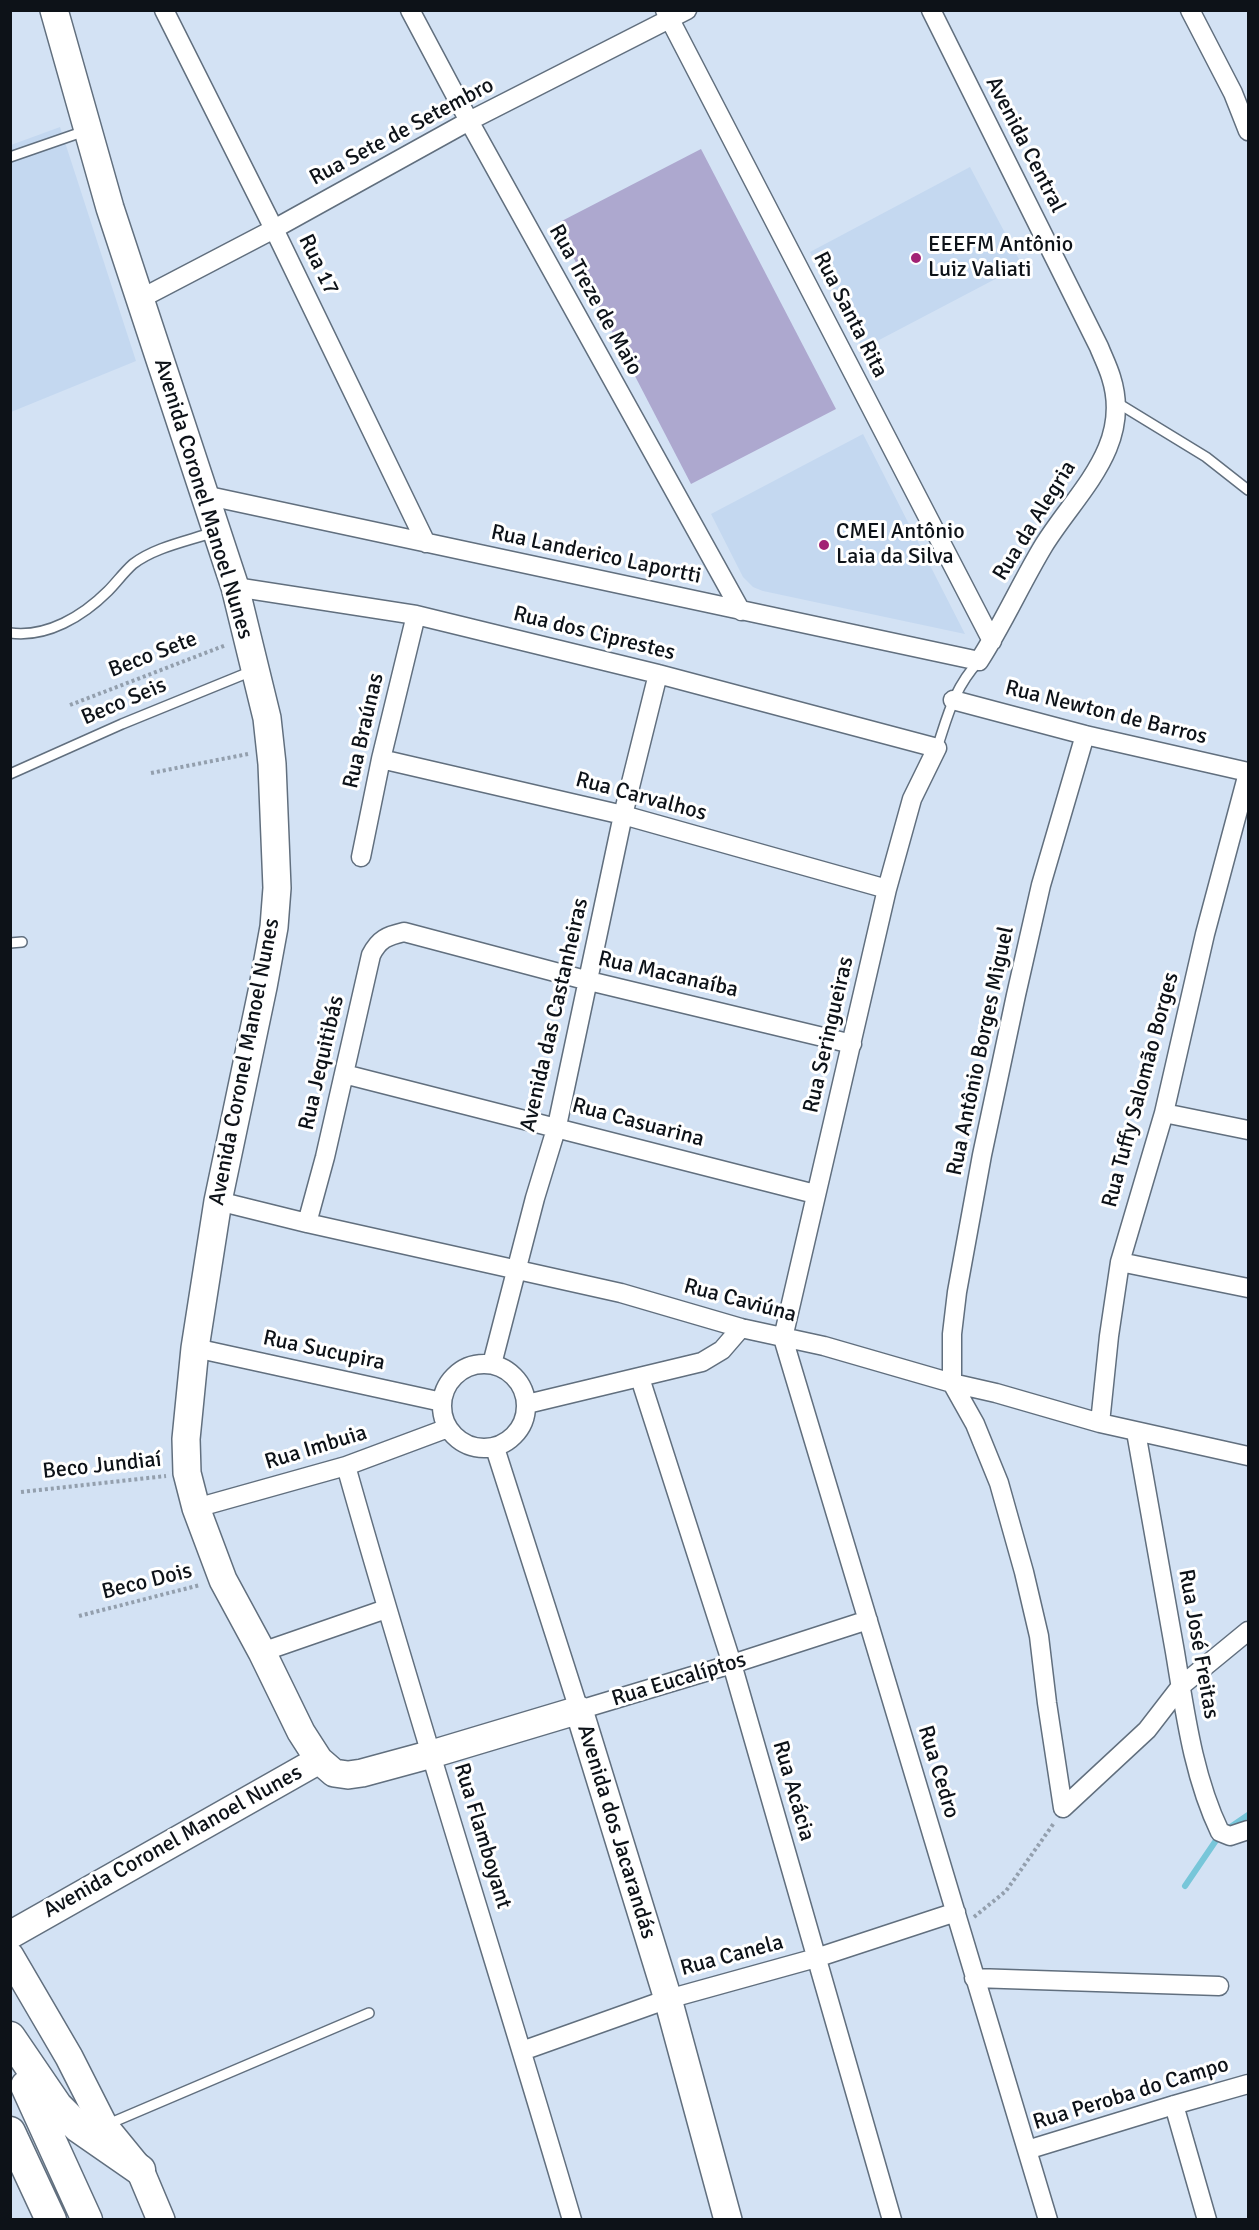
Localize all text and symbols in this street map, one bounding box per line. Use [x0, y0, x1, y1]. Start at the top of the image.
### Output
street label: Rua Sete de Setembro [305, 72, 499, 192]
street label: Avenida Central [979, 73, 1071, 217]
street label: Rua Treze de Maio [543, 220, 647, 380]
street label: Rua 17 [292, 230, 344, 300]
place label: EEEFM Antônio Luiz Valiati [928, 232, 1073, 284]
street label: Rua Santa Rita [807, 248, 893, 382]
marker: EEEFM Antônio Luiz Valiati [909, 251, 923, 265]
street label: Avenida Coronel Manoel Nunes [148, 356, 258, 642]
street label: Rua da Alegria [988, 456, 1082, 586]
place label: CMEI Antônio Laia da Silva [836, 519, 965, 570]
street label: Rua Landerico Laportti [488, 520, 704, 590]
marker: CMEI Antônio Laia da Silva [817, 538, 831, 552]
street label: Rua dos Ciprestes [510, 601, 678, 667]
street label: Beco Sete [105, 626, 201, 684]
street label: Rua Braúnas [338, 671, 390, 791]
street label: Beco Seis [78, 672, 170, 732]
street label: Rua Newton de Barros [1002, 675, 1210, 751]
street label: Rua Carvalhos [573, 767, 709, 827]
street label: Avenida das Castanheiras [515, 896, 595, 1134]
street label: Avenida Coronel Manoel Nunes [204, 916, 286, 1208]
street label: Rua Antônio Borges Miguel [942, 924, 1020, 1178]
street label: Rua Macanaíba [595, 946, 741, 1004]
street label: Rua Seringueiras [798, 954, 860, 1116]
street label: Rua Tuffy Salomão Borges [1097, 969, 1185, 1211]
street label: Rua Jequitibás [294, 993, 350, 1133]
street label: Rua Casuarina [569, 1093, 707, 1153]
street label: Rua Caviúna [681, 1273, 799, 1329]
street label: Rua Sucupira [261, 1325, 387, 1377]
street label: Rua Imbuia [262, 1420, 370, 1476]
street label: Beco Jundiaí [41, 1447, 163, 1485]
street label: Beco Dois [99, 1558, 195, 1606]
street label: Rua José Freitas [1172, 1567, 1224, 1721]
street label: Rua Eucalíptos [609, 1647, 749, 1713]
street label: Avenida dos Jacarandás [571, 1722, 661, 1942]
street label: Rua Cedro [911, 1722, 965, 1822]
street label: Rua Acácia [766, 1738, 820, 1844]
street label: Avenida Coronel Manoel Nunes [39, 1760, 307, 1924]
street label: Rua Flamboyant [447, 1760, 517, 1912]
street label: Rua Canela [678, 1930, 786, 1982]
street label: Rua Peroba do Campo [1030, 2052, 1232, 2136]

